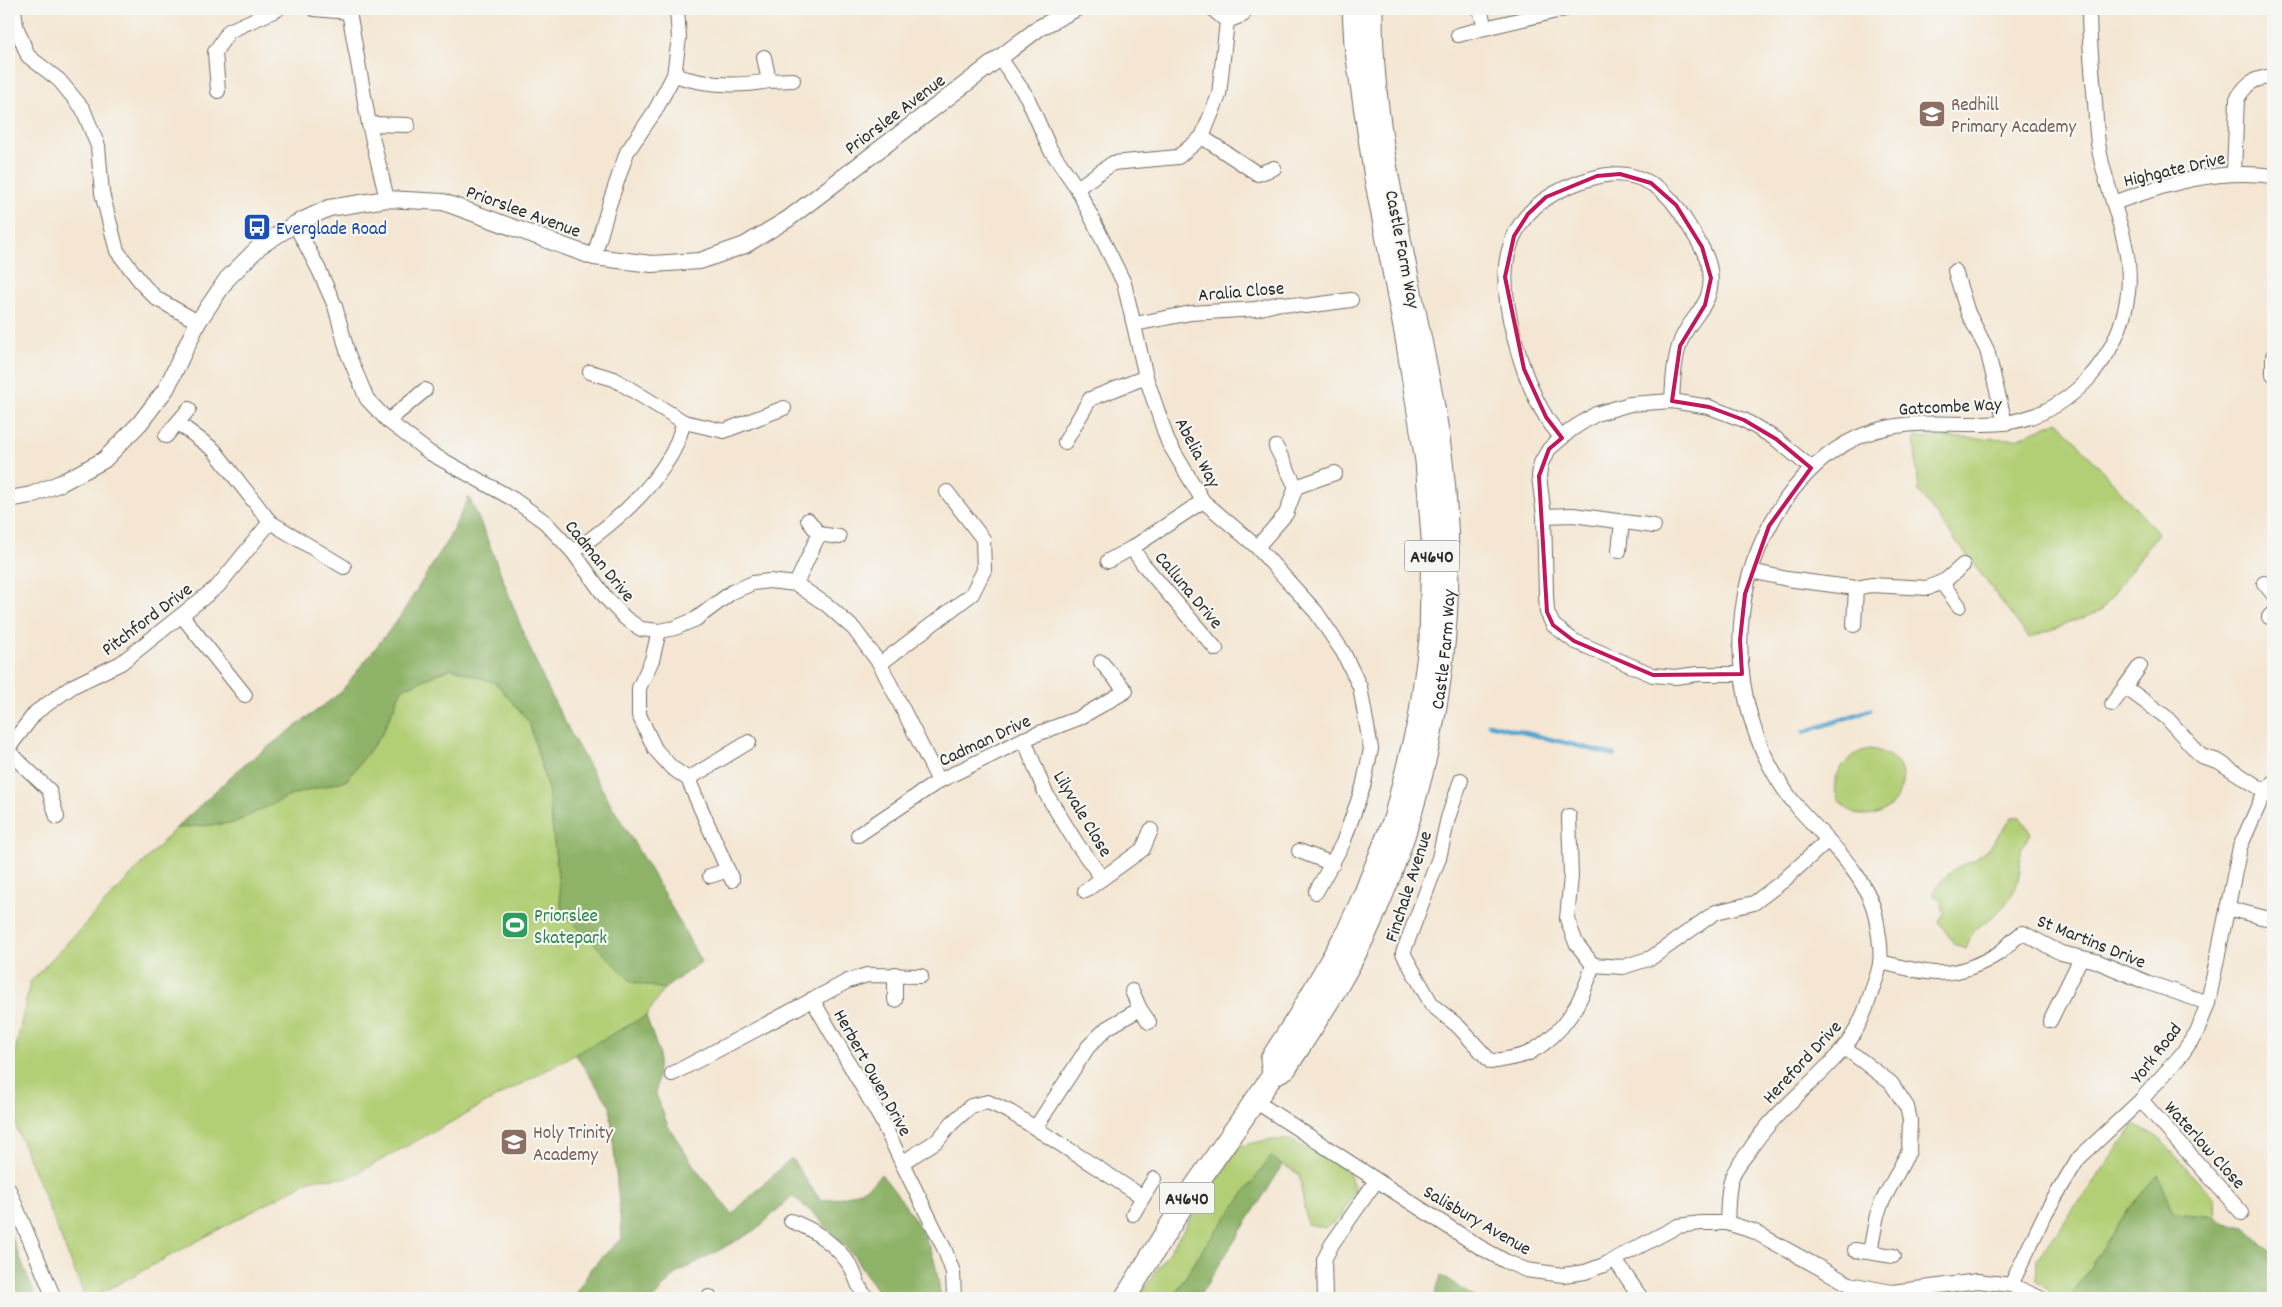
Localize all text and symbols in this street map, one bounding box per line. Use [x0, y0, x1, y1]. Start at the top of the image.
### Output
street label: Priorslee Avenue [840, 69, 952, 163]
place label: Redhill Primary Academy [1951, 93, 2076, 142]
school or university icon: Redhill Primary Academy [1917, 99, 1947, 129]
street label: Highgate Drive [2121, 147, 2228, 196]
street label: Priorslee Avenue [462, 180, 584, 247]
street label: Castle Farm Way [1376, 188, 1425, 311]
bus stop icon: Everglade Road [242, 212, 272, 242]
place label: Everglade Road [276, 217, 387, 244]
street label: Aralia Close [1197, 276, 1285, 311]
street label: Gatcombe Way [1898, 392, 2003, 425]
street label: Abelia Way [1166, 414, 1226, 494]
street label: Cadman Drive [557, 515, 640, 609]
road number: A4640 [1404, 540, 1460, 572]
street label: Calluna Drive [1147, 546, 1228, 636]
street label: Pitchford Drive [97, 578, 199, 664]
street label: Castle Farm Way [1426, 589, 1465, 711]
street label: Cadman Drive [935, 709, 1036, 775]
street label: Lilyvale Close [1045, 767, 1117, 863]
street label: Finchale Avenue [1380, 828, 1441, 946]
place label: Priorslee Skatepark [534, 904, 607, 953]
street label: St Martins Drive [2032, 909, 2149, 977]
sports icon: Priorslee Skatepark [500, 910, 530, 940]
street label: Herbert Owen Drive [825, 1005, 917, 1142]
street label: Hereford Drive [1758, 1016, 1849, 1111]
street label: York Road [2126, 1018, 2190, 1090]
street label: Waterlow Close [2156, 1096, 2250, 1196]
place label: Holy Trinity Academy [533, 1121, 613, 1170]
school or university icon: Holy Trinity Academy [499, 1127, 529, 1157]
street label: Salisbury Avenue [1417, 1180, 1535, 1264]
road number: A4640 [1160, 1182, 1214, 1214]

